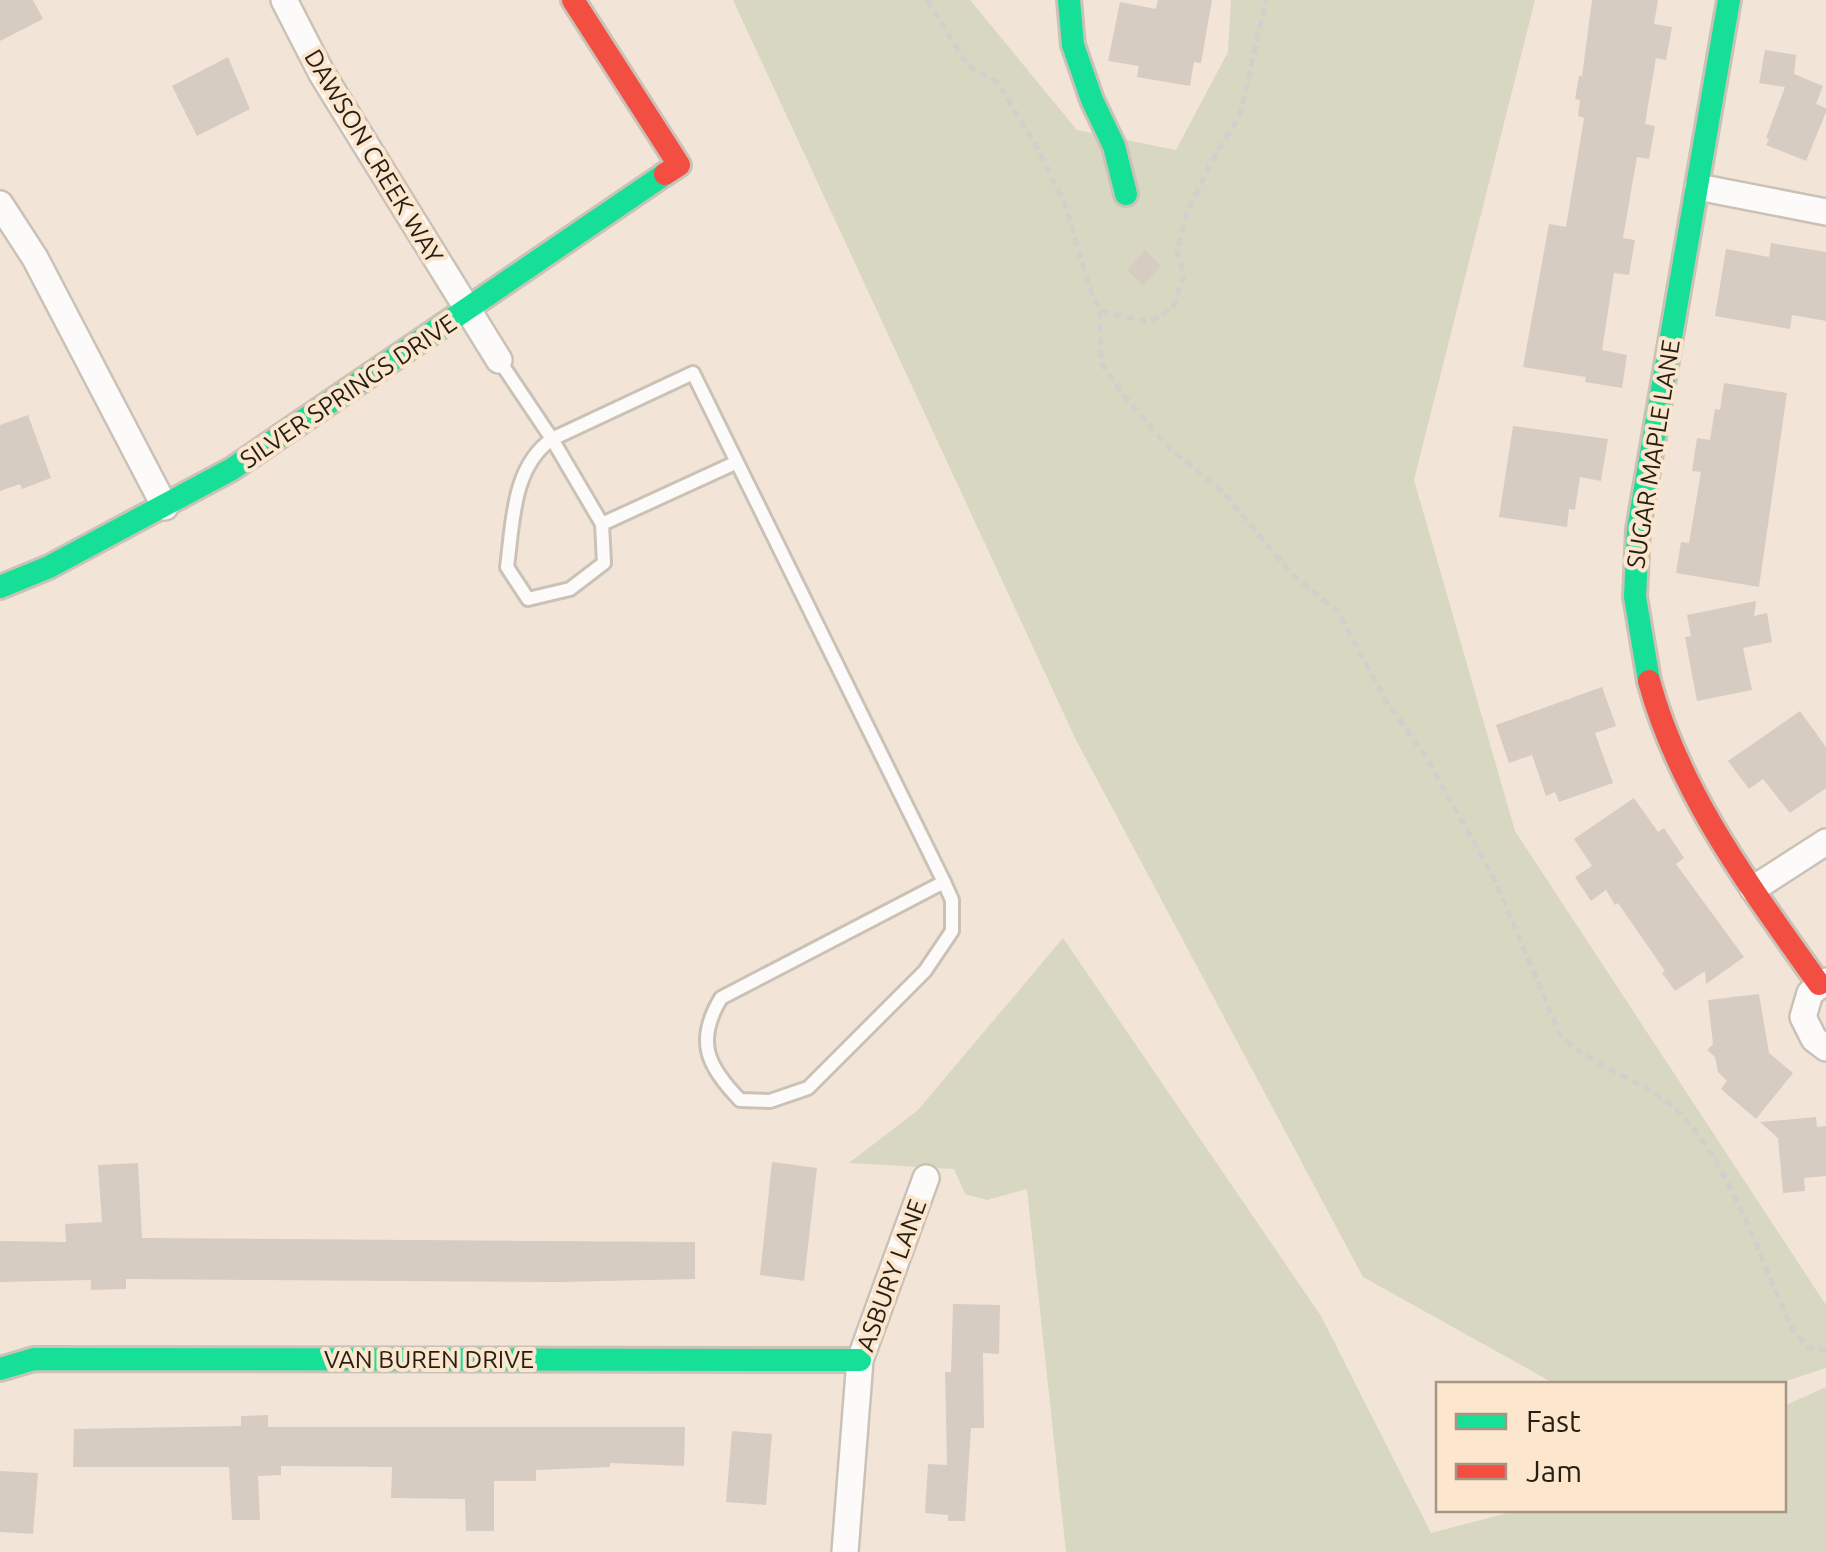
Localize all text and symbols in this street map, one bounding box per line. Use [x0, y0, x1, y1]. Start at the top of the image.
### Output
street label: DAWSON CREEK WAY [299, 44, 449, 268]
street label: SILVER SPRINGS DRIVE [235, 308, 461, 474]
street label: SUGAR MAPLE LANE [1621, 338, 1685, 570]
street label: ASBURY LANE [851, 1195, 931, 1355]
street label: VAN BUREN DRIVE [324, 1345, 534, 1373]
legend [1436, 1382, 1786, 1512]
text: Fast [1526, 1404, 1581, 1438]
text: Jam [1526, 1454, 1582, 1488]

